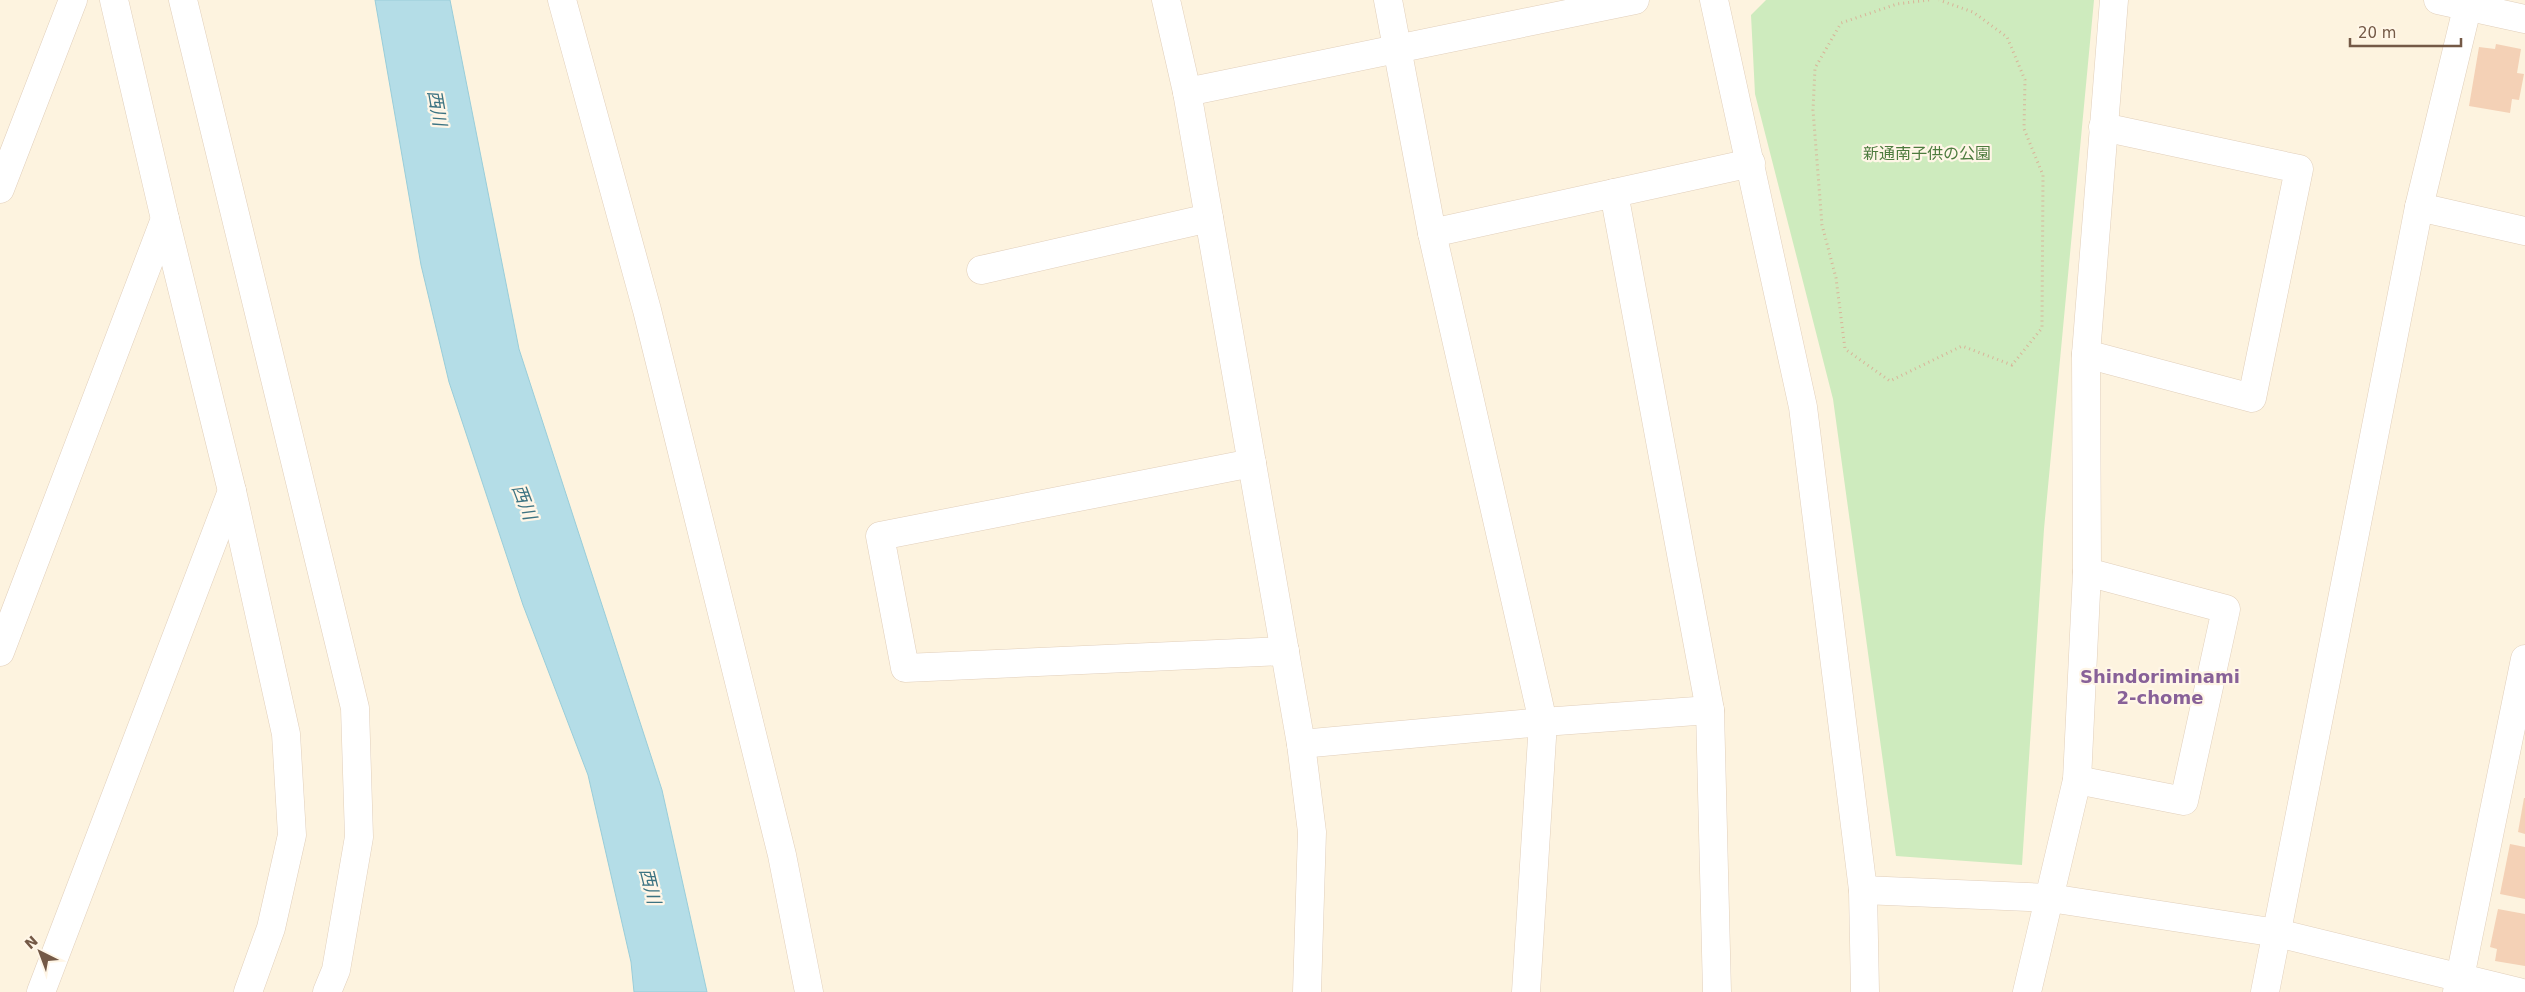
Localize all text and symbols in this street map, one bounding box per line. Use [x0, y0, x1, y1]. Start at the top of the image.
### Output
scale bar [2350, 15, 2461, 47]
text: 20 m [2358, 24, 2396, 42]
water label: 西川 [424, 88, 451, 129]
park label: 新通南子供の公園 [1863, 144, 1991, 163]
water label: 西川 [508, 481, 541, 524]
district label: Shindoriminami 2-chome [2080, 666, 2240, 708]
water label: 西川 [636, 866, 666, 908]
north arrow [15, 927, 65, 977]
text: N [22, 932, 41, 952]

